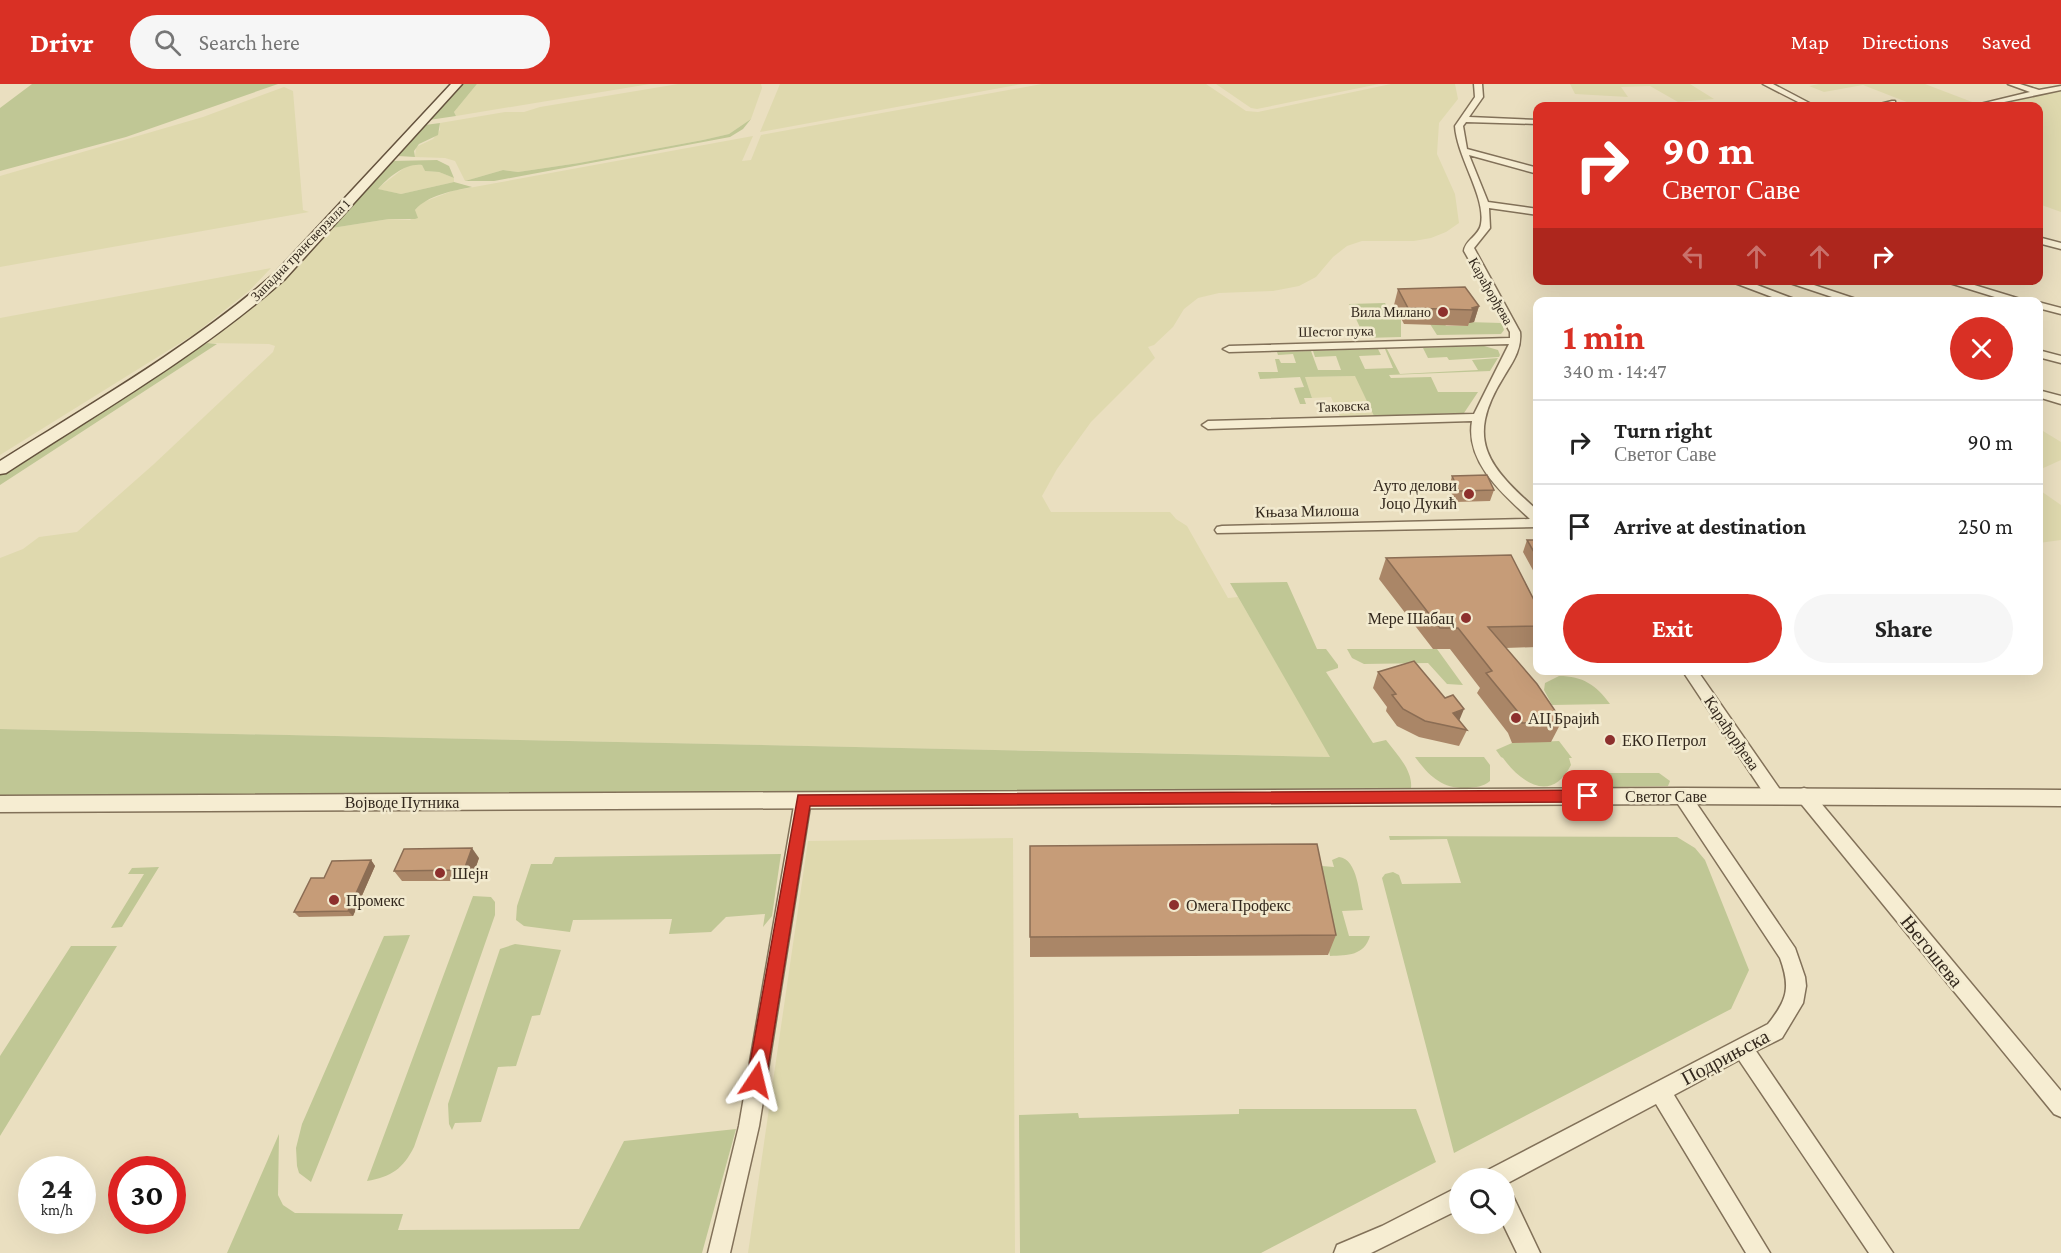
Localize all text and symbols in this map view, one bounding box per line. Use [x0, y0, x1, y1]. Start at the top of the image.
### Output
search box [130, 15, 550, 69]
icon: search [151, 26, 184, 59]
text: Drivr [30, 27, 94, 58]
text: Search here [199, 30, 300, 55]
text: Map [1791, 30, 1829, 54]
text: Directions [1862, 30, 1949, 54]
text: Saved [1982, 30, 2031, 54]
icon: right [1563, 126, 1641, 204]
text: 90 m [1662, 126, 1754, 173]
text: Светог Саве [1662, 175, 1800, 205]
street label: Западна трансверзала 1 [247, 195, 353, 304]
icon: left [1677, 240, 1710, 273]
icon: ahead [1740, 240, 1773, 273]
icon: ahead [1803, 240, 1836, 273]
icon: right [1866, 240, 1899, 273]
street label: Карађорђева [1465, 255, 1517, 328]
place label: Вила Милано [1351, 304, 1431, 320]
marker: Вила Милано [1436, 305, 1450, 319]
text: 1 min [1563, 317, 1645, 357]
button: close [1950, 317, 2013, 380]
street label: Шестог пука [1298, 322, 1375, 340]
text: 340 m · 14:47 [1563, 360, 1667, 382]
street label: Таковска [1316, 397, 1371, 415]
text: Turn right [1614, 418, 1712, 443]
icon: right [1563, 426, 1596, 459]
text: 90 m [1968, 430, 2013, 455]
text: Светог Саве [1614, 443, 1716, 465]
place label: Ауто делови Јоцо Дукић [1373, 477, 1457, 513]
marker: Ауто делови Јоцо Дукић [1462, 487, 1476, 501]
street label: Књаза Милоша [1255, 502, 1359, 520]
icon: arrive [1563, 510, 1596, 543]
text: Arrive at destination [1614, 514, 1806, 539]
text: 250 m [1958, 514, 2013, 539]
button: Exit [1563, 594, 1782, 663]
button: Share [1794, 594, 2013, 663]
place label: Мере Шабац [1368, 610, 1454, 628]
marker: Мере Шабац [1459, 611, 1473, 625]
street label: Карађорђева [1700, 693, 1763, 774]
place label: АЦ Брајић [1528, 710, 1599, 728]
marker: АЦ Брајић [1509, 711, 1523, 725]
place label: ЕКО Петрол [1622, 732, 1706, 750]
marker: ЕКО Петрол [1603, 733, 1617, 747]
pin [1562, 770, 1613, 821]
icon: arrive [1571, 779, 1604, 812]
street label: Светог Саве [1625, 788, 1707, 805]
street label: Војводе Путника [345, 794, 459, 812]
place label: Шејн [452, 865, 489, 883]
marker: Шејн [433, 866, 447, 880]
place label: Промекс [346, 892, 405, 910]
marker: Промекс [327, 893, 341, 907]
place label: Омега Профекс [1186, 897, 1291, 915]
marker: Омега Профекс [1167, 898, 1181, 912]
street label: Његошева [1896, 911, 1968, 992]
street label: Подрињска [1677, 1025, 1773, 1090]
position arrow [724, 1048, 788, 1112]
speed limit sign: 30 [108, 1156, 186, 1234]
map controls [1449, 1168, 1515, 1234]
button: search [1449, 1168, 1515, 1234]
text: 24 [41, 1171, 73, 1204]
text: km/h [41, 1202, 73, 1218]

